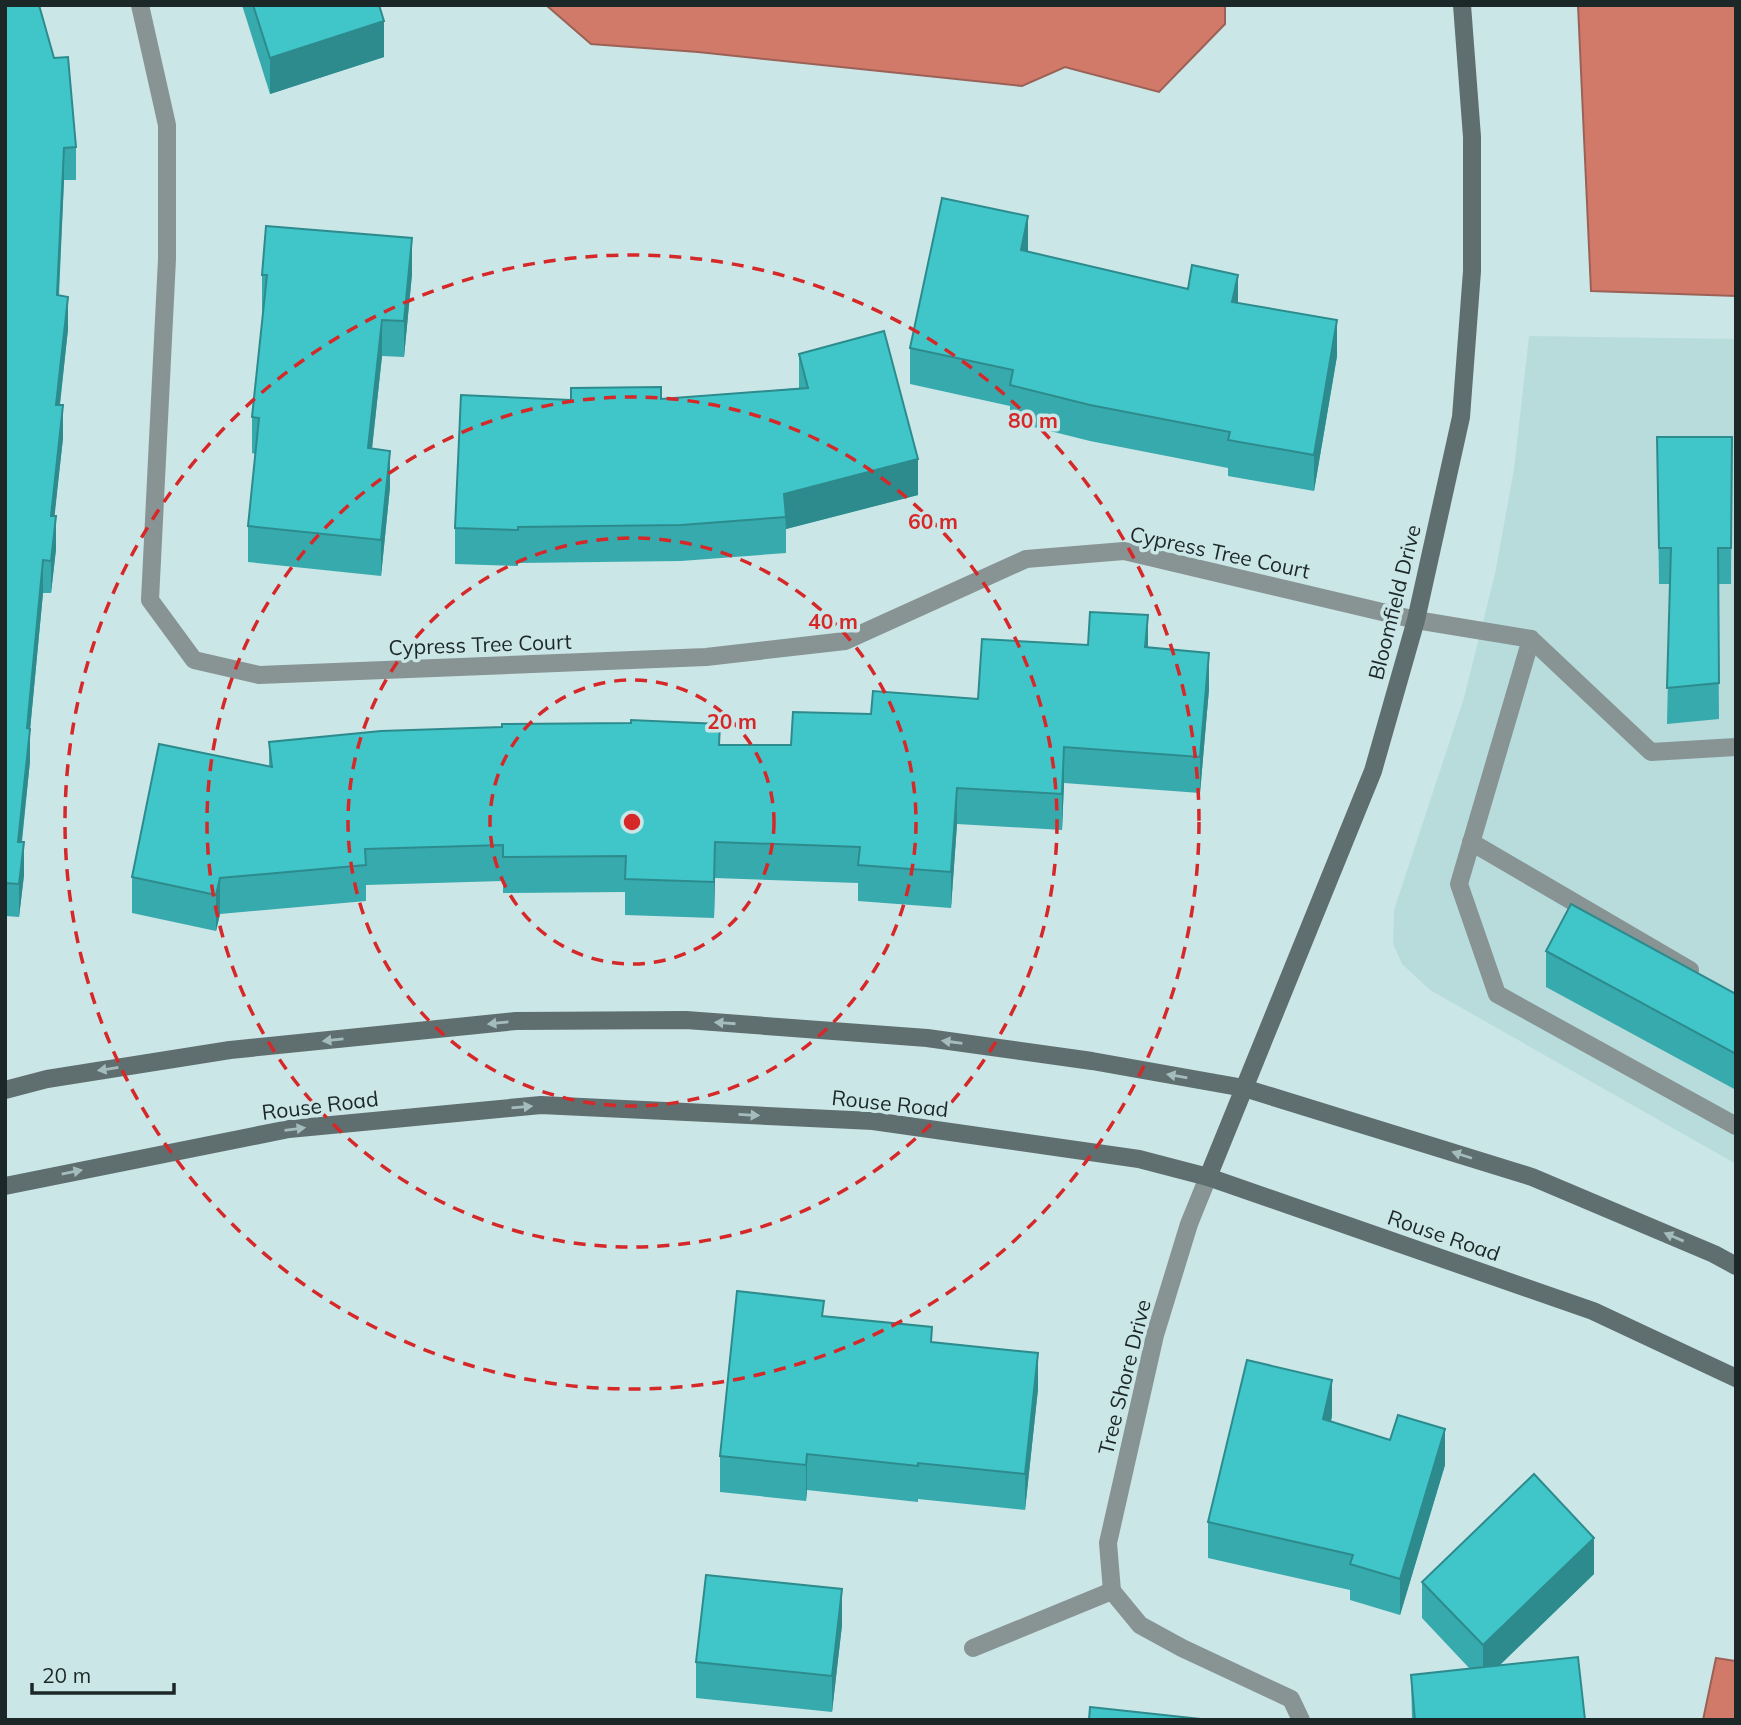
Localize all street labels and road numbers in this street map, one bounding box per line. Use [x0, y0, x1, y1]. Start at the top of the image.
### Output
street label: Cypress Tree Court [1128, 520, 1312, 584]
street label: Bloomfield Drive [1362, 522, 1426, 682]
street label: Cypress Tree Court [388, 628, 572, 660]
street label: Rouse Road [830, 1084, 950, 1122]
street label: Rouse Road [260, 1085, 380, 1125]
street label: Rouse Road [1384, 1204, 1504, 1266]
street label: Tree Shore Drive [1092, 1297, 1156, 1457]

